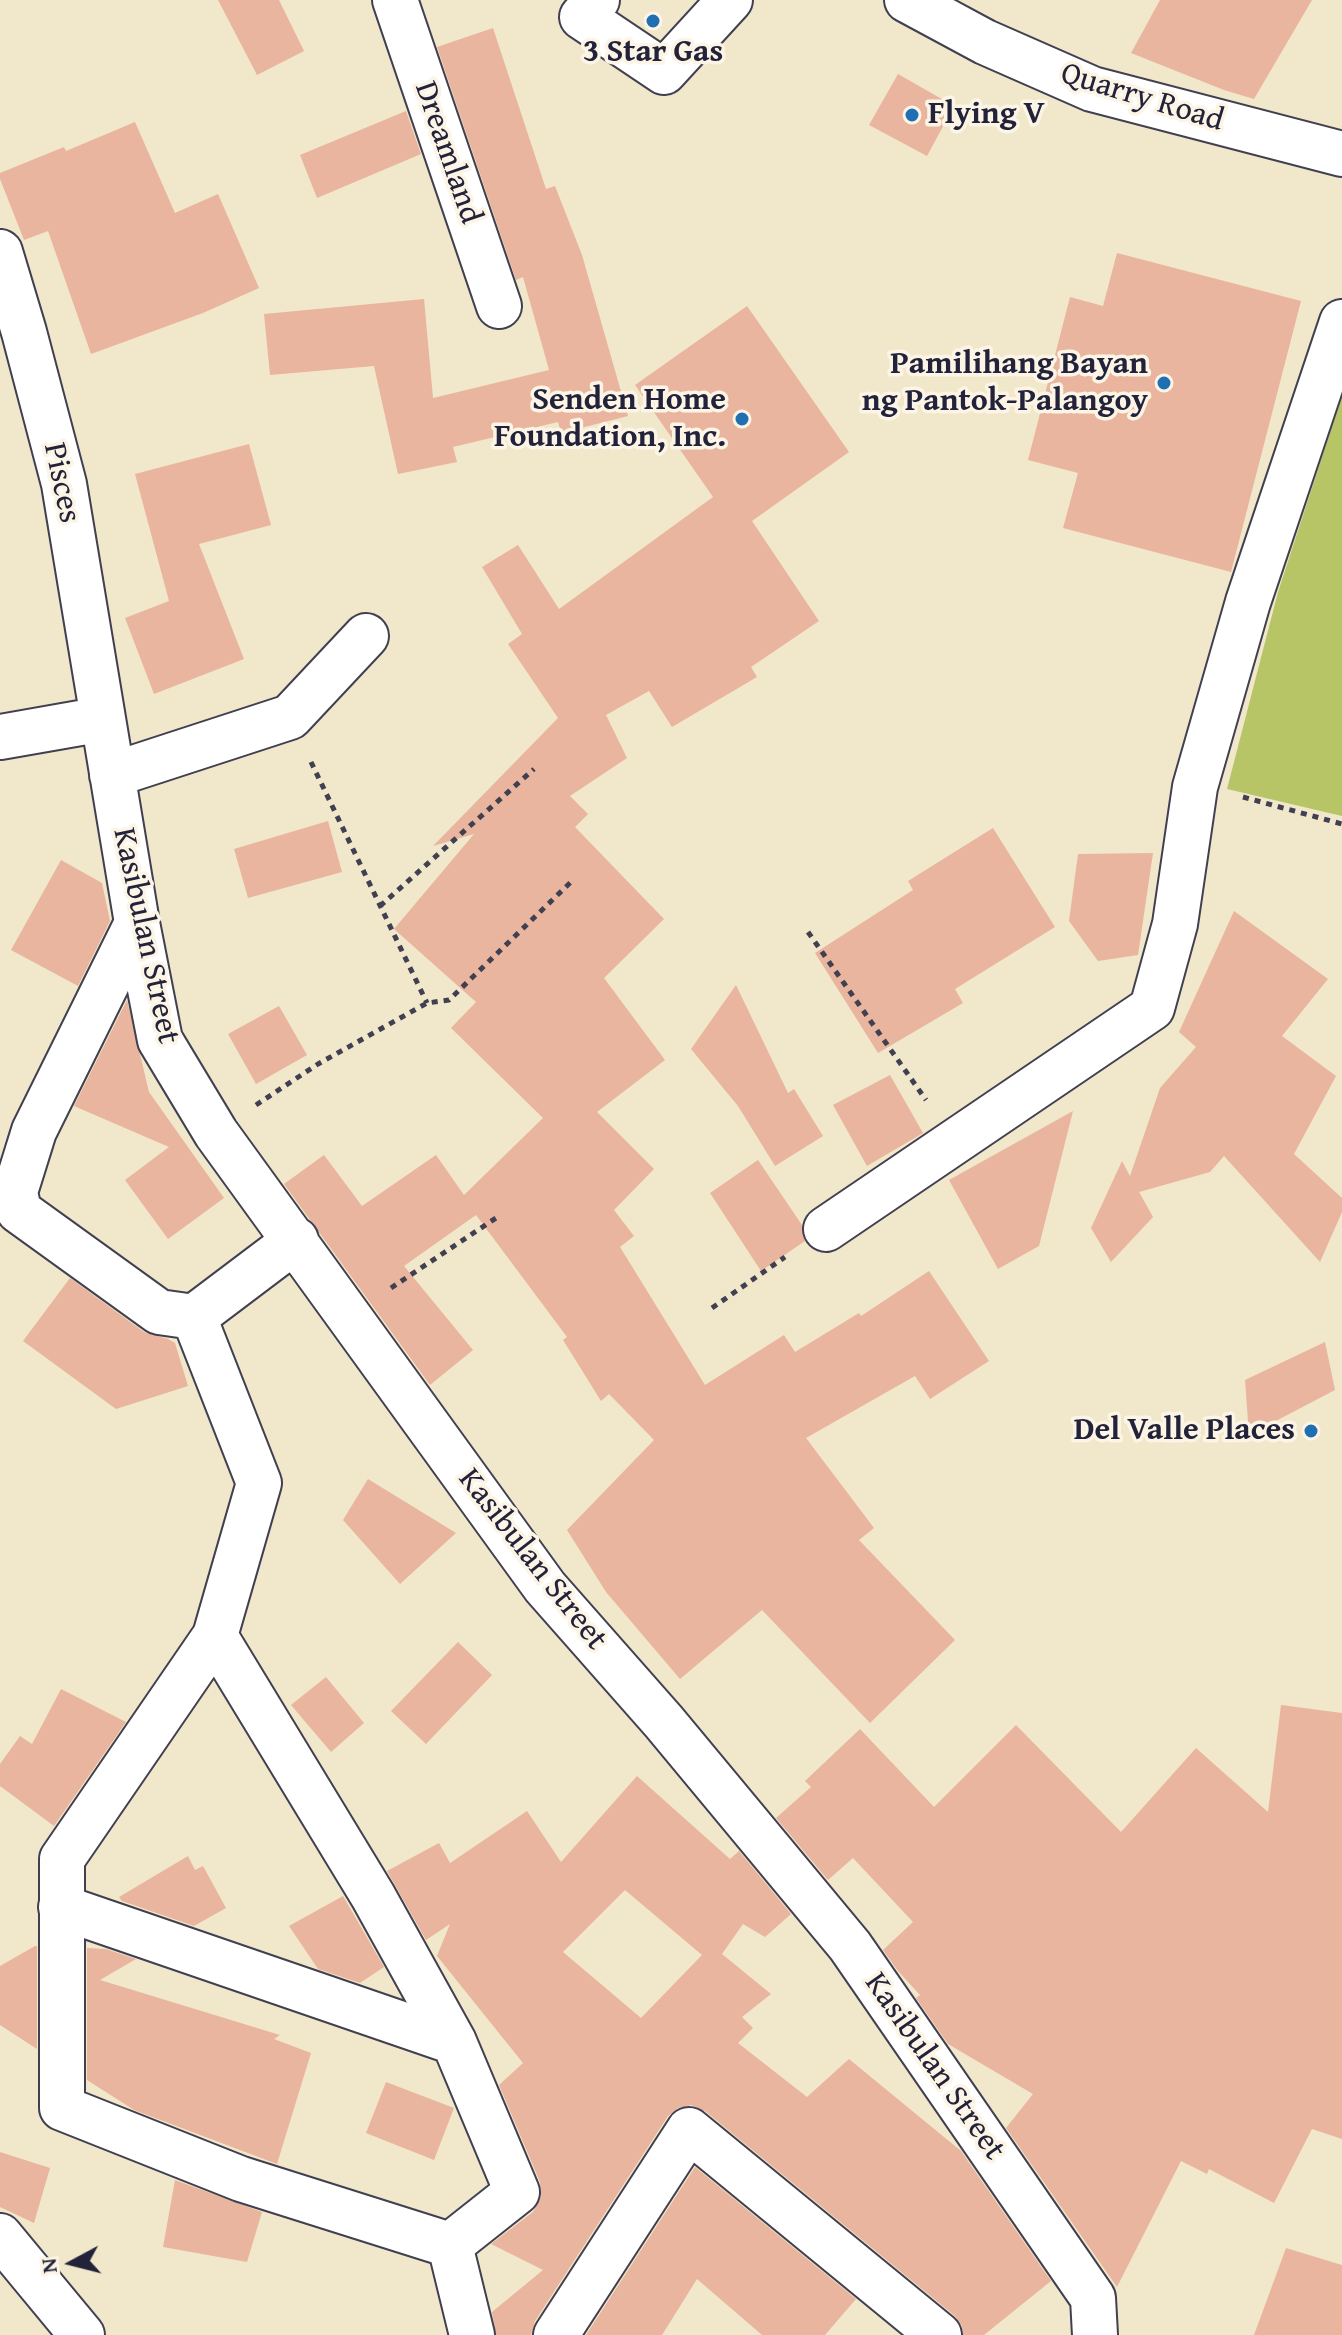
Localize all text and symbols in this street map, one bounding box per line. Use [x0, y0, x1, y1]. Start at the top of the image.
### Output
marker: 3 Star Gas [644, 12, 662, 30]
place label: 3 Star Gas [583, 34, 723, 72]
street label: Quarry Road [1056, 55, 1228, 141]
street label: Dreamland [405, 77, 489, 229]
place label: Flying V [928, 96, 1045, 134]
marker: Flying V [903, 106, 921, 124]
place label: Pamilihang Bayan ng Pantok-Palangoy [862, 346, 1148, 421]
marker: Pamilihang Bayan ng Pantok-Palangoy [1155, 374, 1173, 392]
place label: Senden Home Foundation, Inc. [494, 382, 726, 457]
marker: Senden Home Foundation, Inc. [733, 410, 751, 428]
street label: Pisces [34, 439, 88, 527]
street label: Kasibulan Street [103, 825, 187, 1047]
place label: Del Valle Places [1074, 1412, 1295, 1450]
marker: Del Valle Places [1302, 1422, 1320, 1440]
street label: Kasibulan Street [449, 1462, 615, 1658]
street label: Kasibulan Street [855, 1966, 1013, 2168]
north arrow [32, 2223, 112, 2303]
text: N [31, 2257, 65, 2275]

